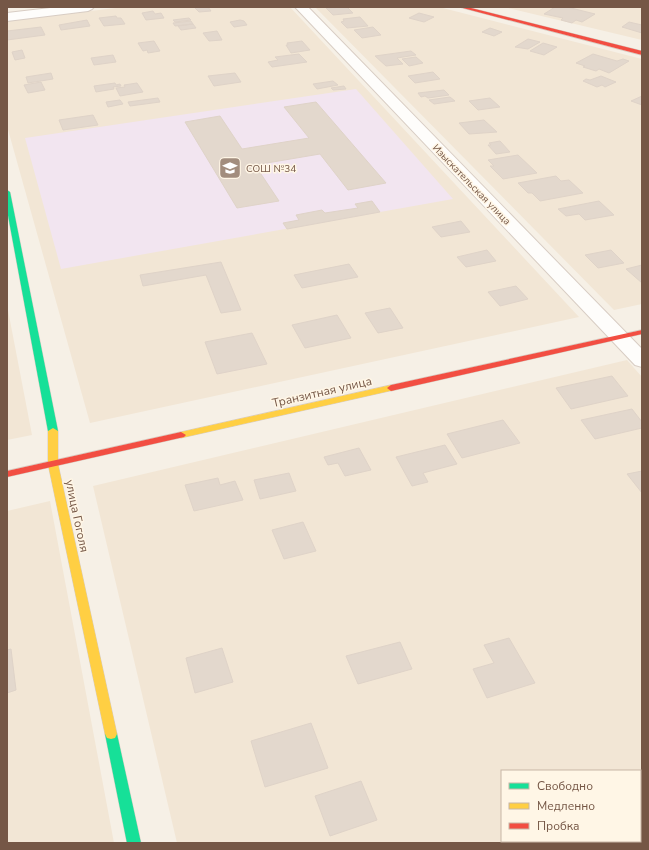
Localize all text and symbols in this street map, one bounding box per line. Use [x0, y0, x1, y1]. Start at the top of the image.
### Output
street label: Изыскательская улица [429, 141, 514, 228]
school or university icon: СОШ №34 [217, 155, 243, 181]
place label: СОШ №34 [246, 162, 296, 176]
street label: Транзитная улица [271, 373, 373, 411]
street label: улица Гоголя [62, 478, 92, 554]
legend [501, 770, 641, 842]
text: Свободно [537, 778, 593, 794]
text: Медленно [537, 798, 595, 814]
text: Пробка [537, 818, 580, 834]

